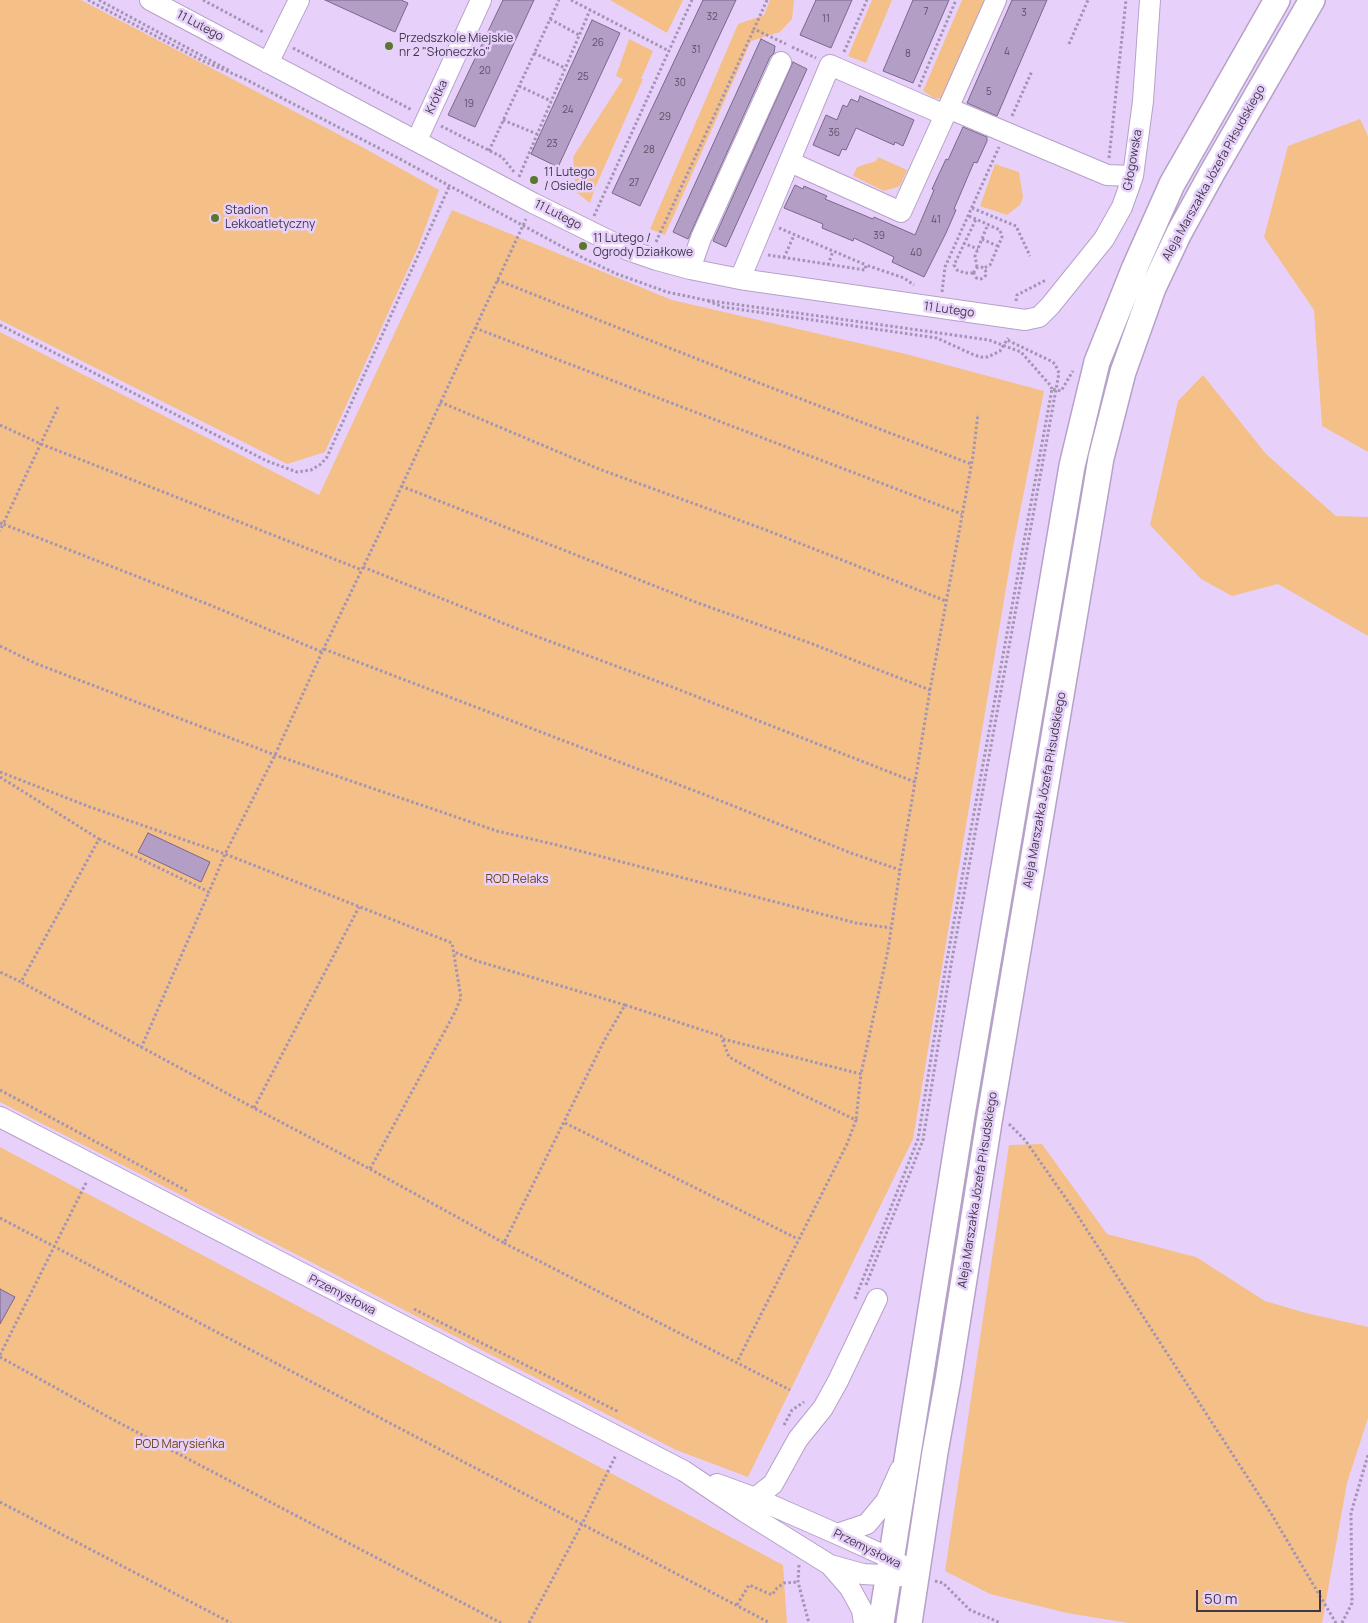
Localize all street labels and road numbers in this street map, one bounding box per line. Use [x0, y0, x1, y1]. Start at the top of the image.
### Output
street label: 11 Lutego [174, 8, 226, 44]
street label: Krótka [423, 78, 451, 116]
street label: Aleja Marszałka Józefa Piłsudskiego [1160, 83, 1268, 263]
street label: Głogowska [1121, 128, 1145, 192]
street label: 11 Lutego [532, 197, 584, 233]
street label: 11 Lutego [923, 299, 975, 321]
street label: Aleja Marszałka Józefa Piłsudskiego [1021, 691, 1069, 889]
street label: Aleja Marszałka Józefa Piłsudskiego [955, 1091, 1001, 1289]
street label: Przemysłowa [306, 1272, 378, 1318]
street label: Przemysłowa [831, 1526, 903, 1572]

